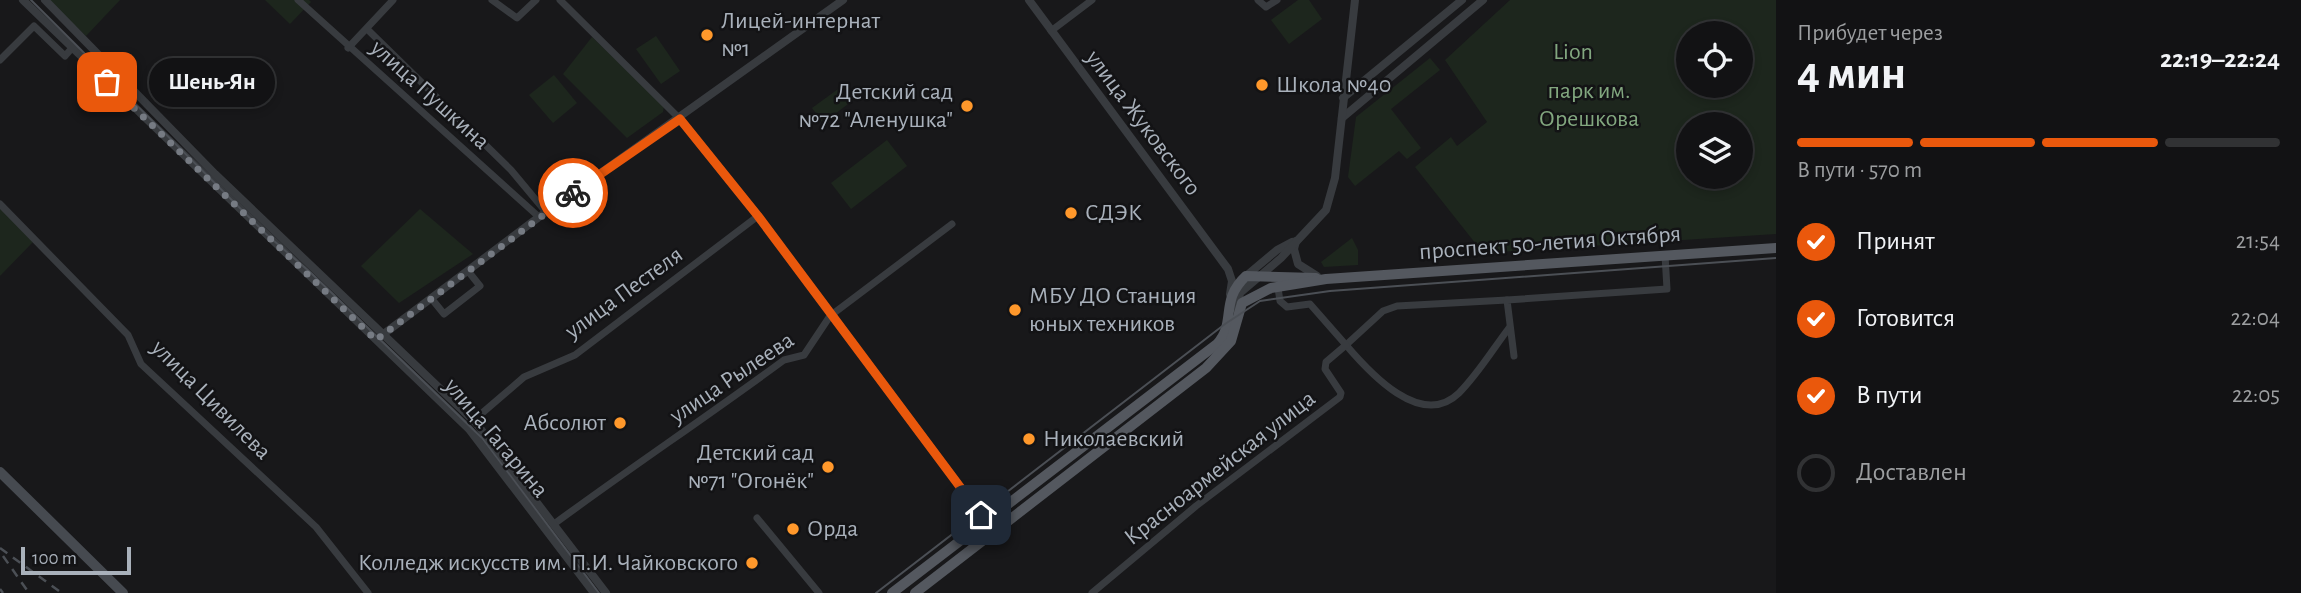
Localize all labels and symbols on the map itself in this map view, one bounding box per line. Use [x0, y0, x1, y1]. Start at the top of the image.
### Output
place label: Лицей-интернат №1 [721, 9, 880, 61]
marker: Лицей-интернат №1 [699, 27, 715, 43]
street label: улица Пушкина [365, 35, 494, 154]
park label: Lion [1553, 40, 1593, 64]
street label: улица Жуковского [1080, 45, 1205, 200]
pin [77, 52, 137, 112]
callout: Шень-Ян [149, 57, 275, 106]
place label: Школа №40 [1276, 73, 1391, 97]
marker: Школа №40 [1254, 77, 1270, 93]
park label: парк им. Орешкова [1539, 79, 1639, 131]
place label: Детский сад №72 "Аленушка" [798, 80, 953, 132]
marker: Детский сад №72 "Аленушка" [959, 98, 975, 114]
courier [538, 158, 608, 228]
place label: СДЭК [1085, 201, 1142, 225]
marker: СДЭК [1063, 205, 1079, 221]
street label: проспект 50-летия Октября [1418, 222, 1682, 264]
street label: улица Пестеля [560, 243, 687, 344]
place label: МБУ ДО Станция юных техников [1029, 284, 1197, 336]
marker: МБУ ДО Станция юных техников [1007, 302, 1023, 318]
street label: улица Рылеева [665, 328, 798, 429]
street label: улица Цивилева [146, 335, 275, 464]
street label: улица Гагарина [439, 373, 553, 502]
street label: Красноармейская улица [1120, 386, 1320, 550]
place label: Абсолют [524, 411, 606, 435]
marker: Абсолют [612, 415, 628, 431]
place label: Николаевский [1043, 427, 1184, 451]
marker: Николаевский [1021, 431, 1037, 447]
place label: Детский сад №71 "Огонёк" [688, 441, 814, 493]
marker: Детский сад №71 "Огонёк" [820, 459, 836, 475]
pin [951, 485, 1011, 545]
place label: Орда [807, 517, 858, 541]
marker: Орда [785, 521, 801, 537]
scale bar [21, 544, 131, 576]
place label: Колледж искусств им. П.И. Чайковского [358, 551, 738, 575]
marker: Колледж искусств им. П.И. Чайковского [744, 555, 760, 571]

